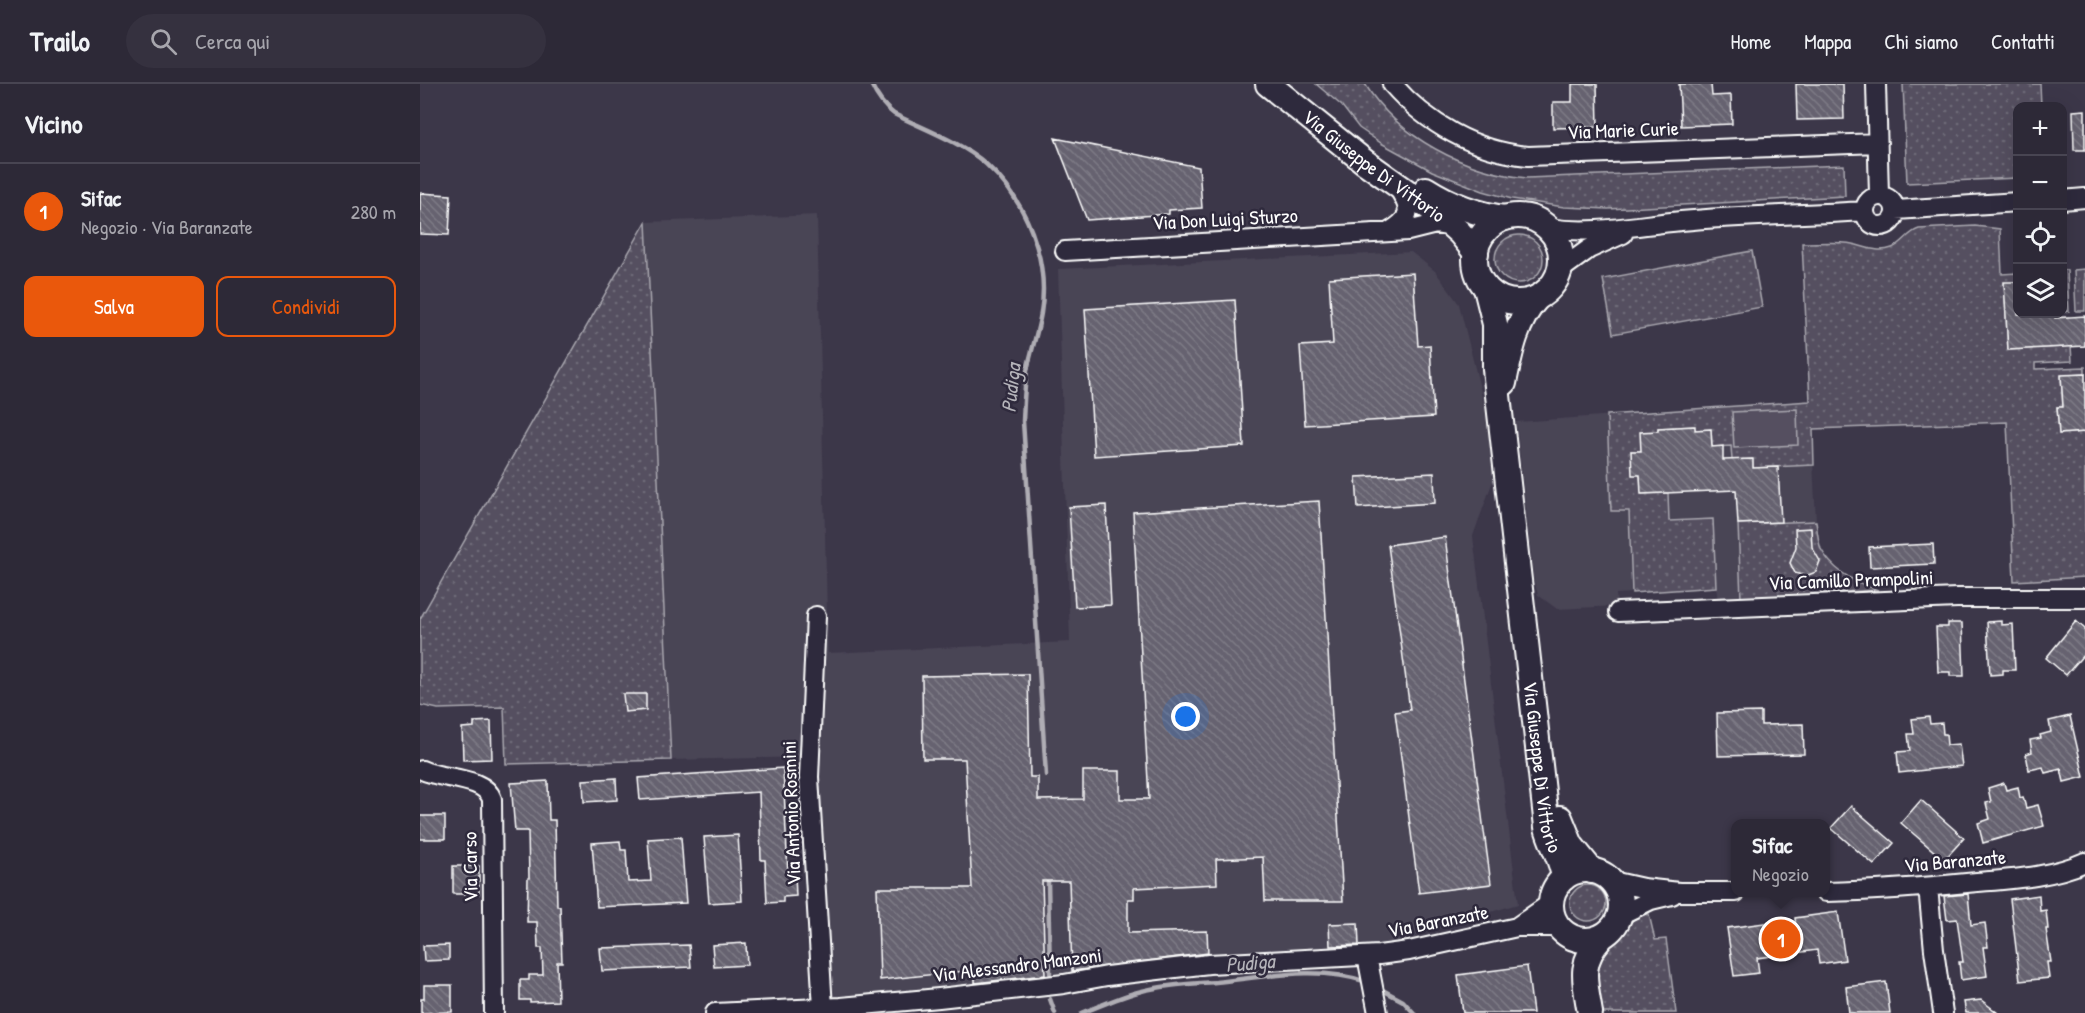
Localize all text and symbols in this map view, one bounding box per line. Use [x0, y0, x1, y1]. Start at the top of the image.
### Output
search box [126, 14, 546, 68]
text: Trailo [30, 22, 90, 60]
icon: search [147, 25, 180, 58]
text: Cerca qui [195, 26, 270, 56]
text: Home [1730, 27, 1771, 56]
text: Mappa [1804, 27, 1851, 56]
text: Chi siamo [1884, 27, 1958, 56]
text: Contatti [1991, 27, 2055, 56]
map controls [2013, 102, 2067, 318]
button: + [2013, 102, 2067, 156]
street label: Via Giuseppe Di Vittorio [1297, 103, 1451, 228]
text: Vicino [24, 106, 83, 141]
street label: Via Marie Curie [1567, 114, 1679, 145]
button: − [2013, 156, 2067, 210]
text: Sifac [81, 183, 121, 213]
text: 1 [40, 198, 47, 225]
text: 280 m [351, 198, 396, 225]
street label: Via Don Luigi Sturzo [1152, 201, 1298, 236]
button: locate [2013, 210, 2067, 264]
text: Negozio · Via Baranzate [81, 213, 253, 240]
button: layers [2013, 264, 2067, 318]
button: Salva [24, 276, 204, 337]
button: Condividi [216, 276, 396, 337]
water label: Pudiga [994, 359, 1028, 414]
street label: Via Camillo Prampolini [1768, 563, 1934, 596]
street label: Via Giuseppe Di Vittorio [1518, 680, 1569, 856]
your location [1171, 702, 1200, 731]
street label: Via Antonio Rosmini [774, 740, 807, 886]
popup [1731, 819, 1830, 897]
text: Sifac [1752, 830, 1792, 860]
street label: Via Carso [455, 832, 484, 902]
street label: Via Baranzate [1903, 843, 2007, 878]
text: Negozio [1752, 860, 1809, 887]
street label: Via Baranzate [1385, 898, 1491, 943]
pin: 1 [1762, 916, 1800, 962]
street label: Via Alessandro Manzoni [931, 941, 1103, 988]
water label: Pudiga [1224, 946, 1278, 979]

